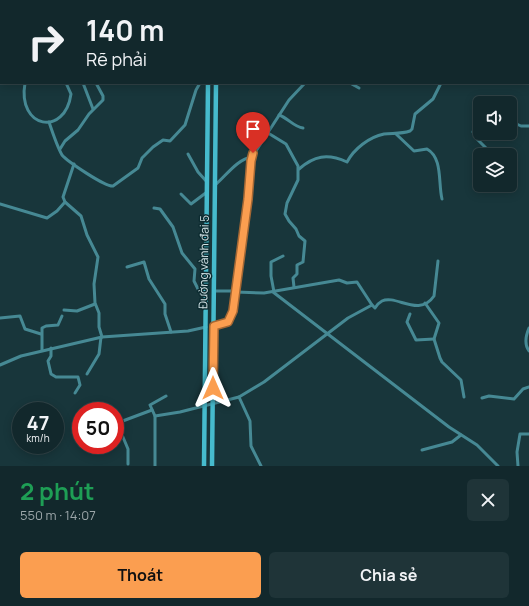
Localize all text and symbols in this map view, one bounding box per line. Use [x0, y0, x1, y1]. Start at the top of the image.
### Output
text: 140 m [86, 11, 165, 49]
icon: right [20, 16, 72, 68]
text: Rẽ phải [86, 47, 147, 71]
map controls [473, 96, 517, 192]
button: sound [473, 96, 517, 140]
pin [236, 112, 270, 153]
icon: arrive [242, 118, 264, 140]
button: layers [473, 148, 517, 192]
street label: Đường vành đai 5 [194, 215, 213, 309]
position arrow [192, 367, 234, 409]
speed limit sign: 50 [72, 402, 124, 454]
text: 47 [27, 409, 49, 436]
text: km/h [26, 431, 50, 445]
text: 2 phút [20, 474, 94, 507]
button: close [467, 479, 509, 521]
text: 550 m · 14:07 [20, 506, 96, 524]
button: Thoát [20, 552, 261, 598]
button: Chia sẻ [269, 552, 509, 598]

